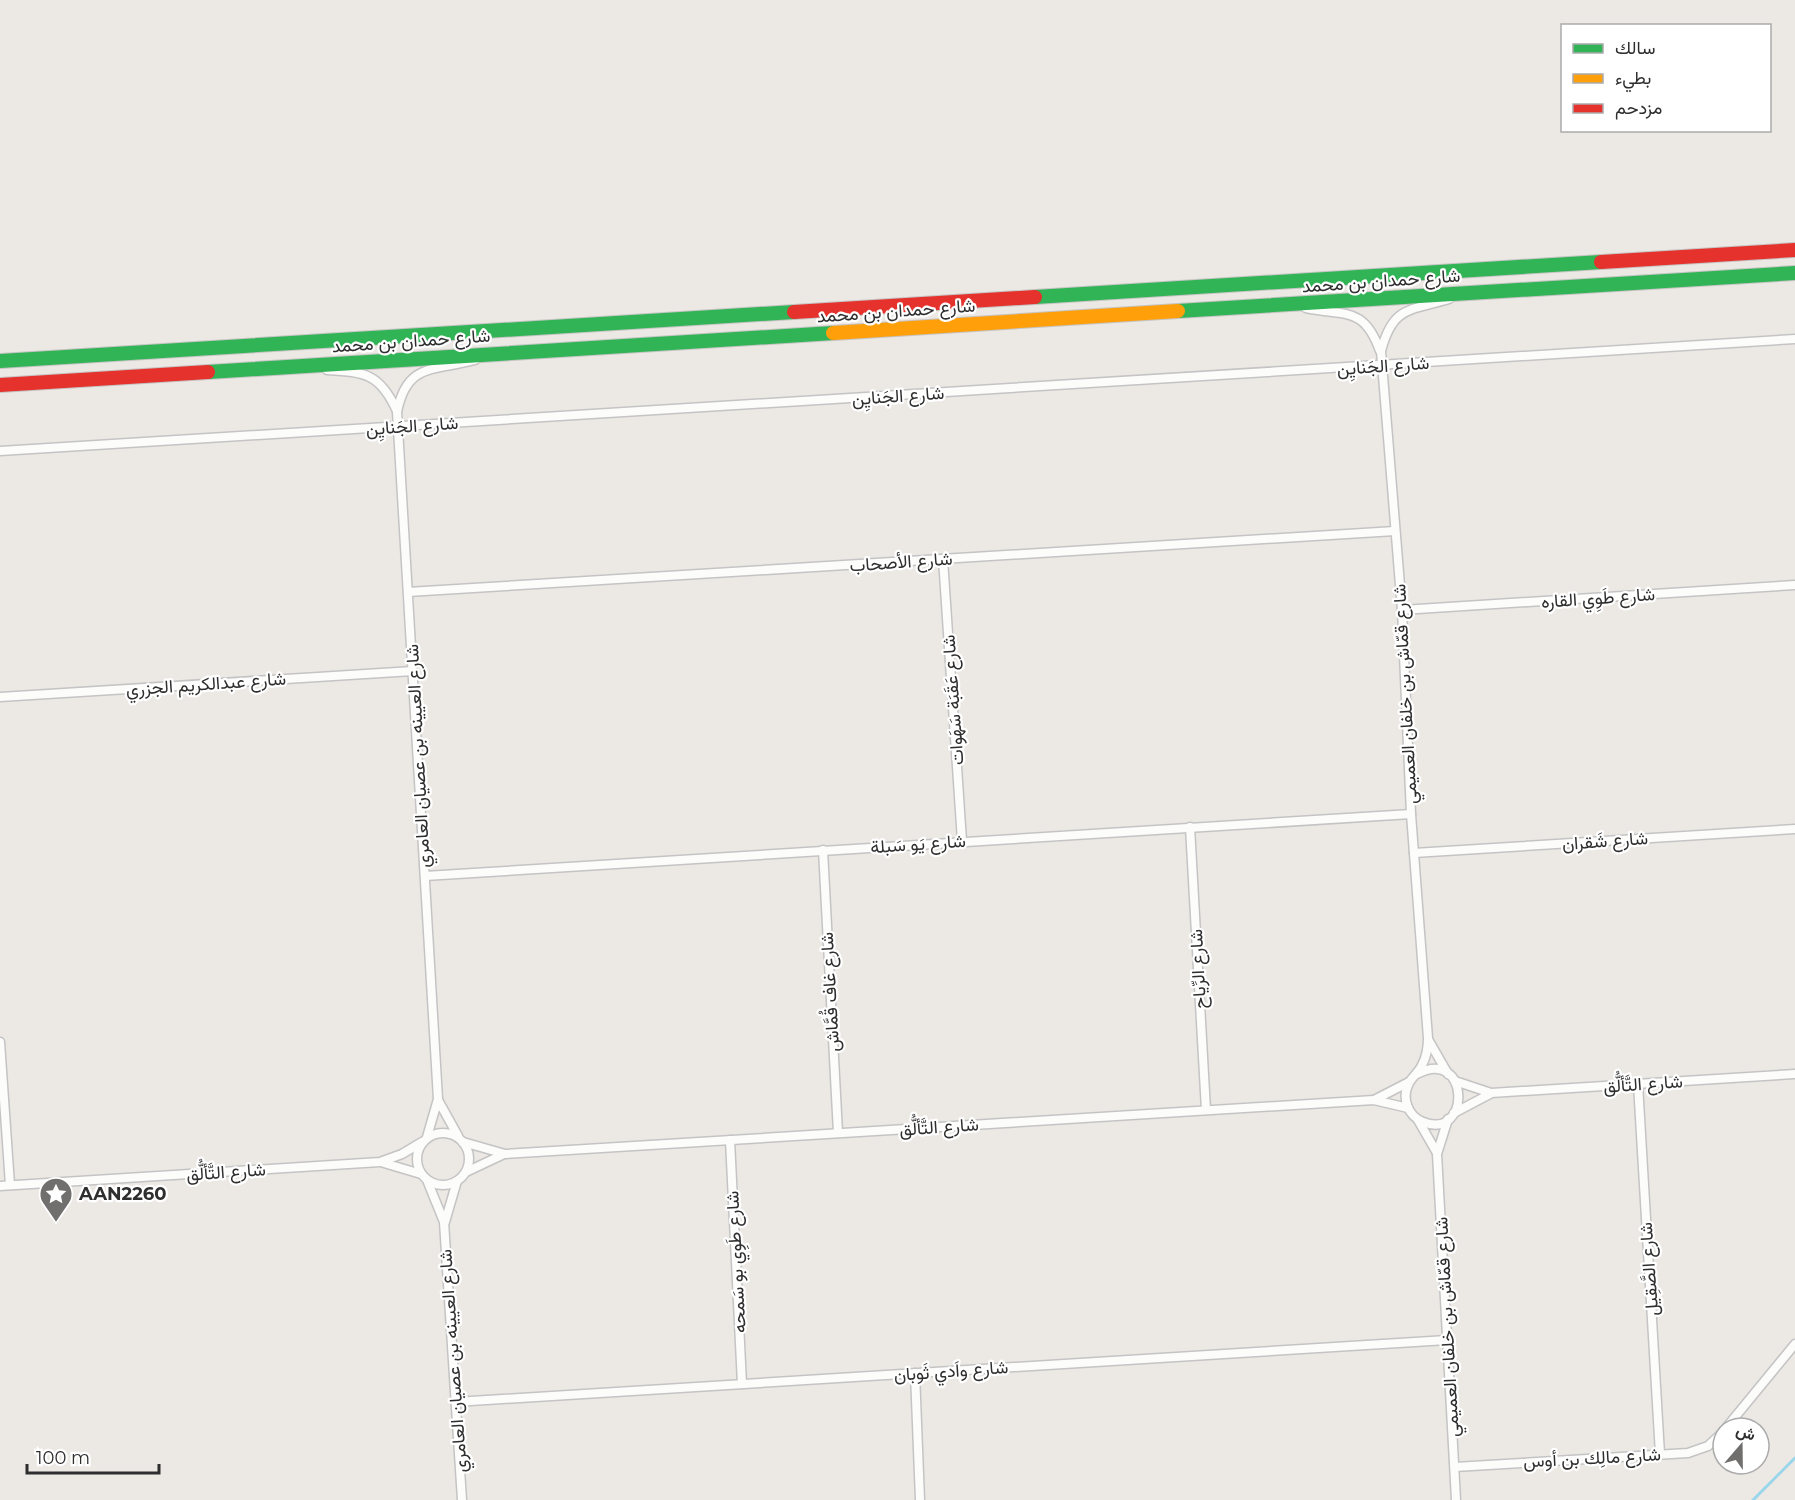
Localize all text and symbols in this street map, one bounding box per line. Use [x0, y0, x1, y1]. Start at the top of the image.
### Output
legend [1561, 24, 1771, 132]
text: سالك [1615, 37, 1655, 59]
text: بطيء [1615, 67, 1651, 93]
text: مزدحم [1615, 97, 1662, 120]
street label: شارع حمدان بن محمد [1301, 264, 1461, 299]
street label: شارع حمدان بن محمد [816, 294, 976, 329]
street label: شارع حمدان بن محمد [331, 324, 491, 359]
street label: شارع الجَنايِن [1336, 352, 1430, 383]
street label: شارع الجَنايِن [851, 382, 945, 413]
street label: شارع الجَنايِن [365, 412, 459, 443]
street label: شارع الأصحاب [849, 547, 953, 578]
street label: شارع قمّاش بن خلفان العميمي [1388, 583, 1426, 805]
street label: شارع طَوِي القاره [1540, 583, 1656, 617]
street label: شارع عَقَبَة سَهَوات [937, 634, 970, 766]
street label: شارع العيينه بن عصيان العامري [401, 643, 439, 868]
street label: شارع عبدالكريم الجزري [125, 667, 287, 705]
street label: شارع شَقران [1561, 827, 1649, 856]
street label: شارع يَو سَبلة [869, 830, 967, 859]
street label: شارع الرِّياح [1185, 929, 1212, 1009]
street label: شارع غاف قُمَّاش [814, 932, 845, 1053]
street label: شارع التَّألُّق [1602, 1066, 1683, 1099]
street label: شارع التَّألُّق [898, 1109, 979, 1142]
street label: شارع التَّألُّق [185, 1154, 266, 1187]
place icon: AAN2260 [38, 1176, 74, 1223]
place label: AAN2260 [78, 1183, 166, 1205]
street label: شارع طَوِي بو سَمحه [721, 1190, 755, 1334]
street label: شارع قمّاش بن خلفان العميمي [1430, 1216, 1468, 1438]
street label: شارع الصَّقِيل [1635, 1221, 1664, 1317]
street label: شارع العيينه بن عصيان العامري [434, 1248, 476, 1474]
street label: شارع واَدي ثَوبان [893, 1356, 1009, 1390]
north arrow [1711, 1416, 1771, 1476]
text: ش [1734, 1420, 1758, 1445]
scale bar [27, 1437, 159, 1475]
street label: شارع مالِك بن أوس [1523, 1443, 1662, 1474]
text: 100 m [36, 1447, 90, 1469]

